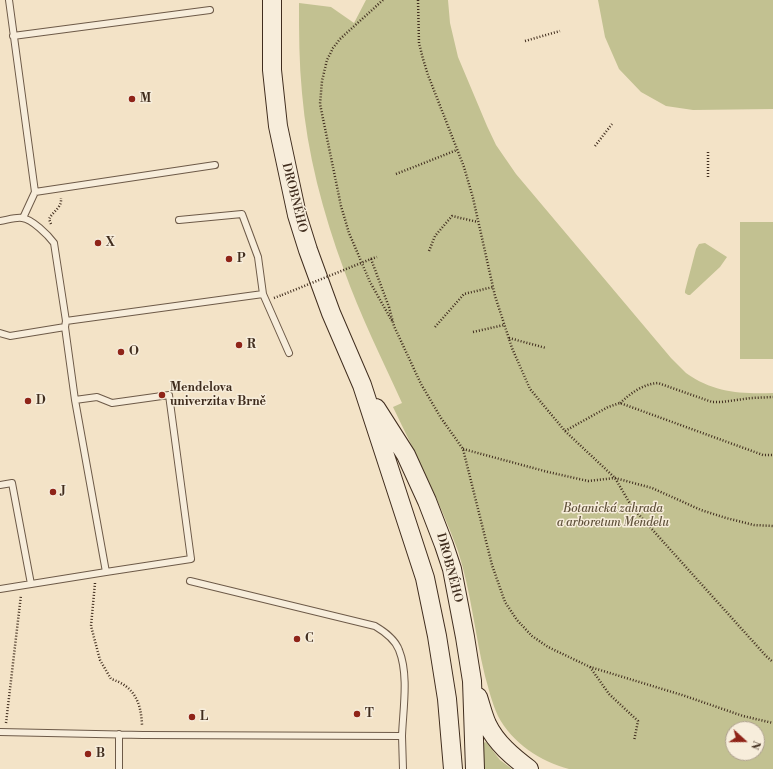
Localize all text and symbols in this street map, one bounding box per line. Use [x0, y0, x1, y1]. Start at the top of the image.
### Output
place label: M [140, 92, 151, 106]
marker: M [127, 94, 137, 104]
street label: DROBNÉHO [278, 162, 310, 234]
place label: X [106, 236, 115, 250]
marker: X [93, 238, 103, 248]
place label: P [237, 252, 245, 266]
marker: P [224, 254, 234, 264]
place label: R [247, 338, 256, 352]
marker: R [234, 340, 244, 350]
place label: O [129, 345, 139, 359]
marker: O [116, 347, 126, 357]
place label: Mendelova univerzita v Brně [170, 381, 266, 409]
marker: Mendelova univerzita v Brně [157, 390, 167, 400]
place label: D [36, 394, 46, 408]
marker: D [23, 396, 33, 406]
place label: J [61, 485, 66, 499]
marker: J [48, 487, 58, 497]
park label: Botanická zahrada a arboretum Mendelu [557, 502, 669, 530]
street label: DROBNÉHO [433, 532, 465, 604]
place label: C [305, 632, 314, 646]
marker: C [292, 634, 302, 644]
place label: T [365, 707, 374, 721]
marker: T [352, 709, 362, 719]
place label: L [200, 710, 208, 724]
marker: L [187, 712, 197, 722]
north arrow [725, 721, 765, 761]
text: N [747, 738, 763, 752]
place label: B [96, 747, 105, 761]
marker: B [83, 749, 93, 759]

